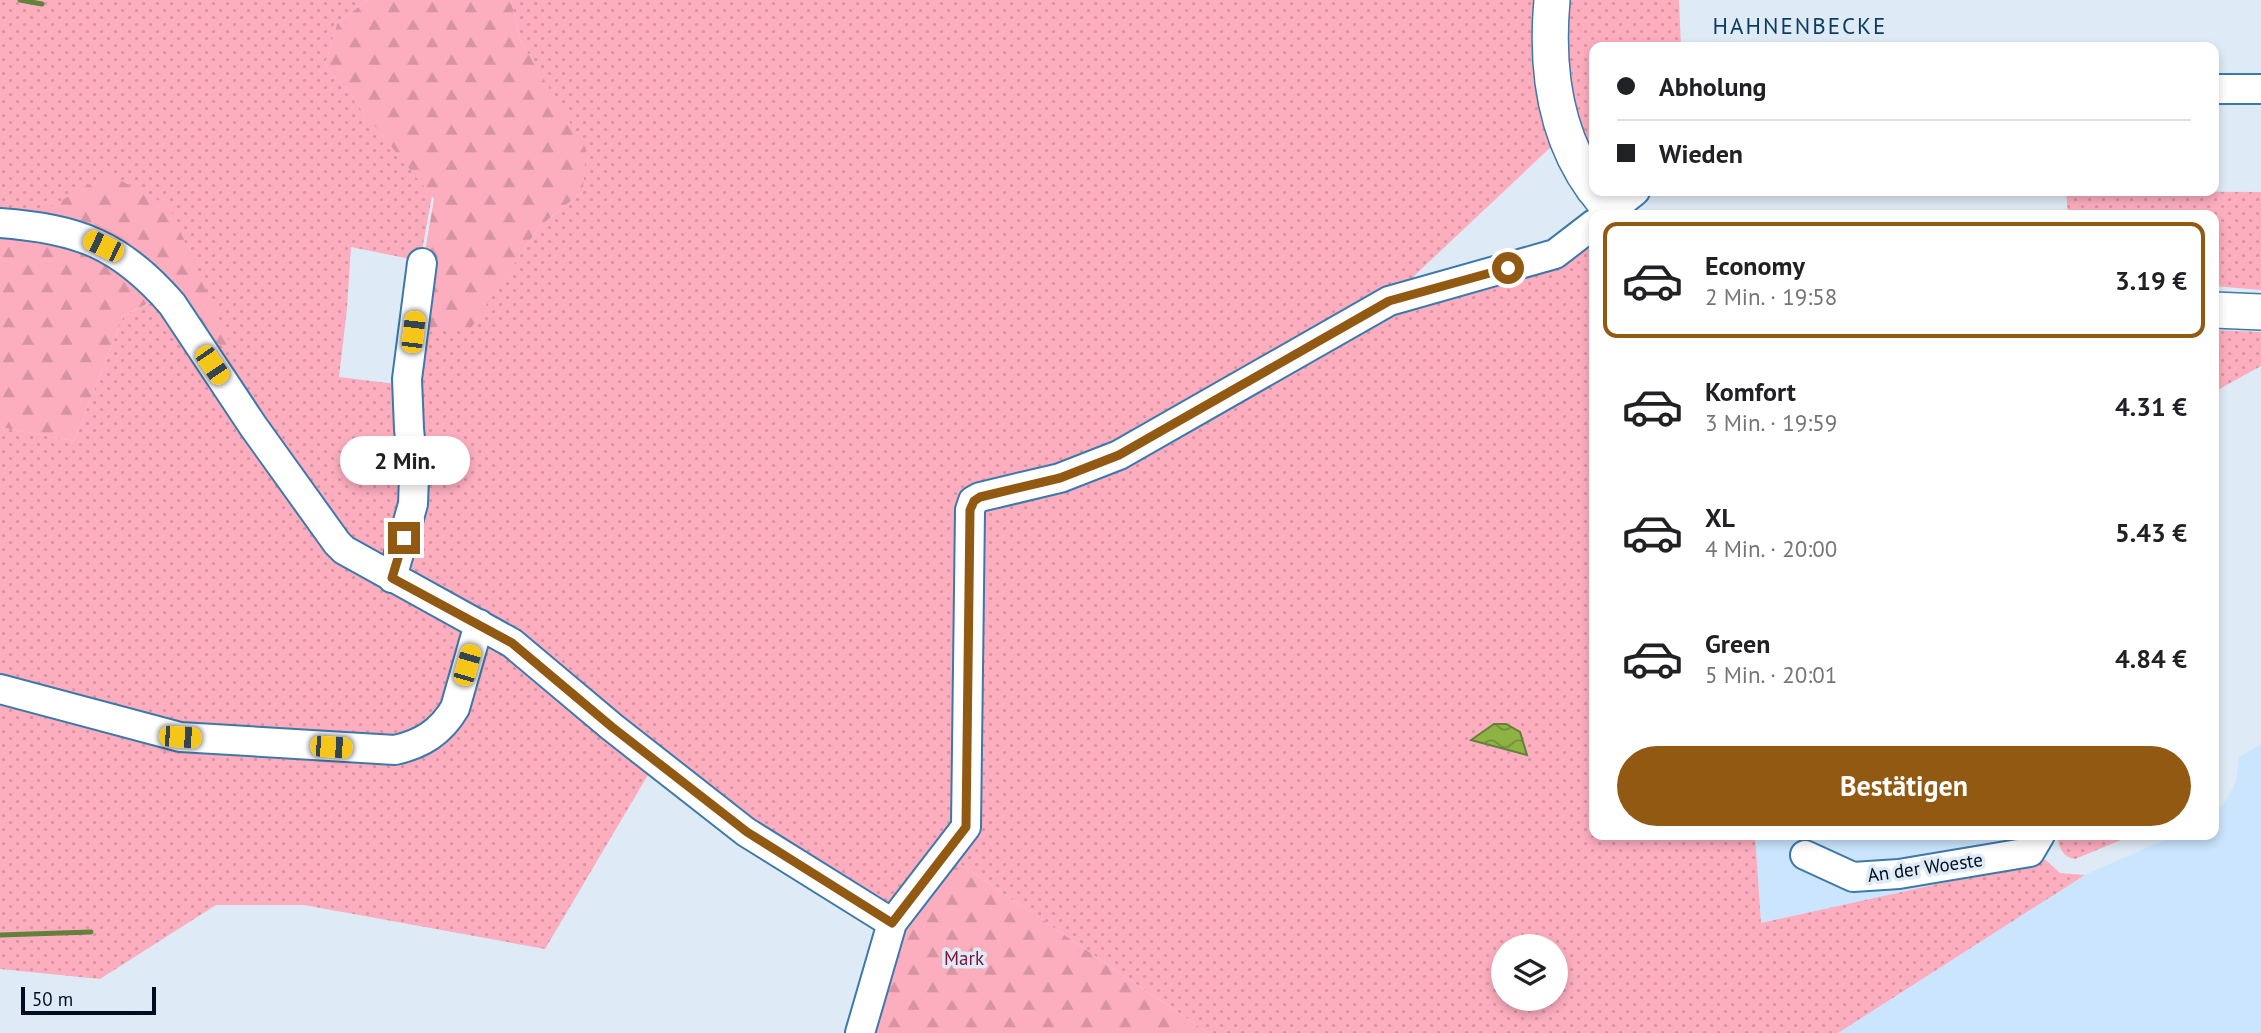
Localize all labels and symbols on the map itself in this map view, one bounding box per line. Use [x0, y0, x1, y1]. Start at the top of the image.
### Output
district label: HAHNENBECKE [1713, 11, 1887, 40]
car [80, 227, 127, 265]
route start [1492, 252, 1524, 284]
car [401, 310, 426, 354]
car [192, 342, 233, 388]
callout: 2 Min. [339, 436, 469, 486]
route end [388, 522, 420, 554]
car [452, 642, 483, 688]
car [159, 725, 202, 749]
car [310, 735, 353, 759]
street label: An der Woeste [1866, 847, 1984, 887]
park label: Mark [944, 946, 984, 970]
scale bar [21, 984, 156, 1016]

